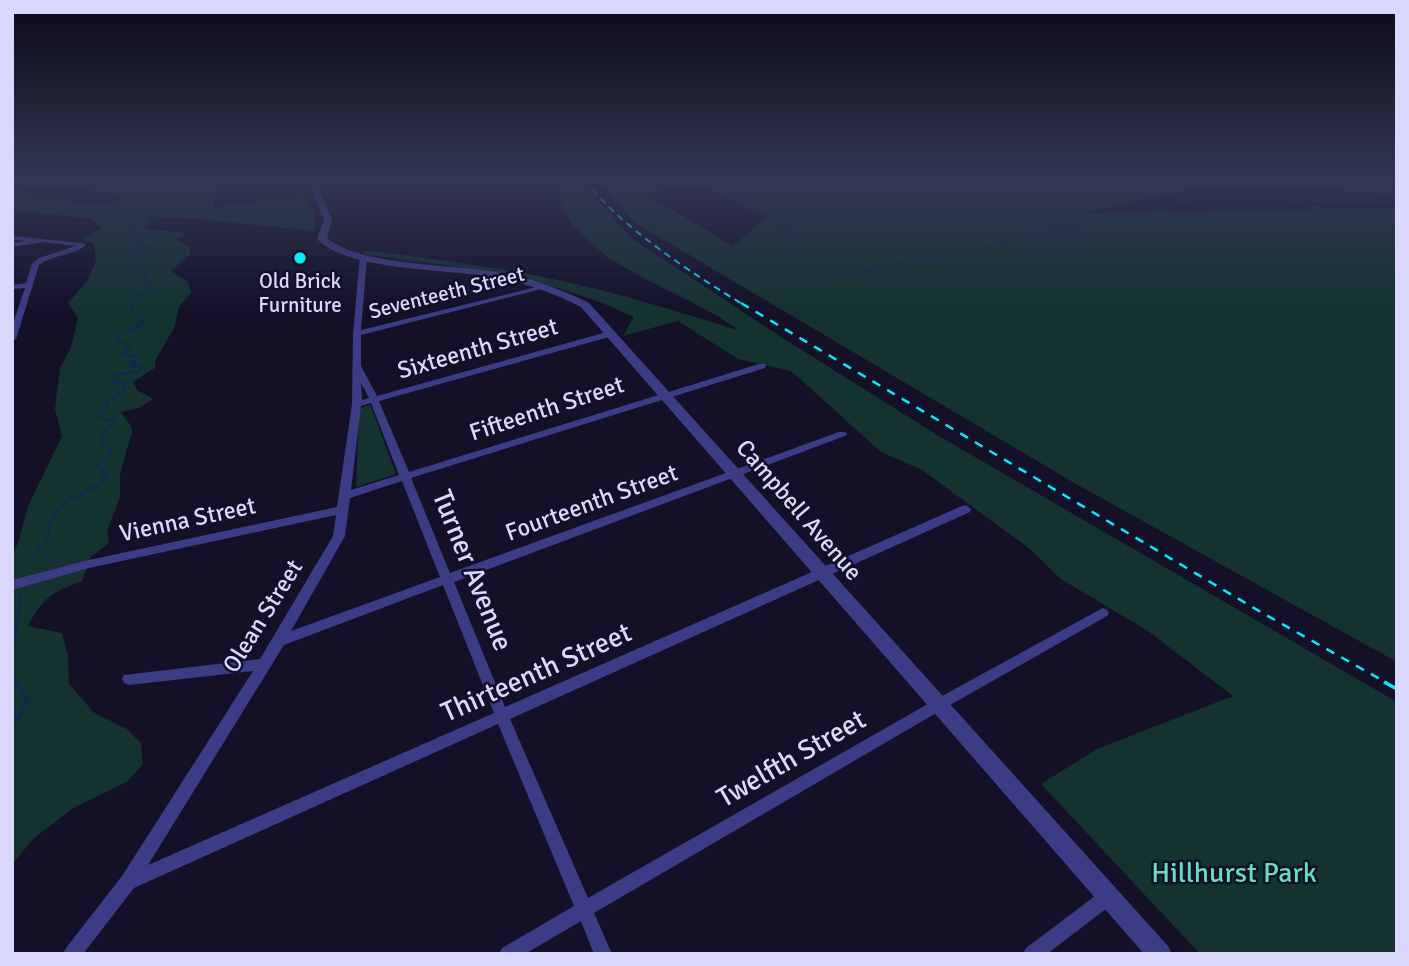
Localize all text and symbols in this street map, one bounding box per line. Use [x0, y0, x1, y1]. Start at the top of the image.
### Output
marker: Old Brick Furniture [292, 250, 308, 266]
street label: Seventeeth Street [367, 262, 527, 326]
place label: Old Brick Furniture [258, 269, 342, 319]
street label: Sixteenth Street [395, 313, 561, 387]
street label: Fifteenth Street [466, 371, 628, 449]
street label: Campbell Avenue [729, 435, 867, 587]
street label: Fourteenth Street [502, 459, 682, 549]
street label: Turner Avenue [424, 486, 518, 656]
street label: Vienna Street [117, 493, 259, 549]
street label: Olean Street [218, 555, 310, 679]
street label: Thirteenth Street [437, 617, 637, 731]
street label: Twelfth Street [712, 704, 872, 816]
park label: Hillhurst Park [1151, 858, 1317, 892]

